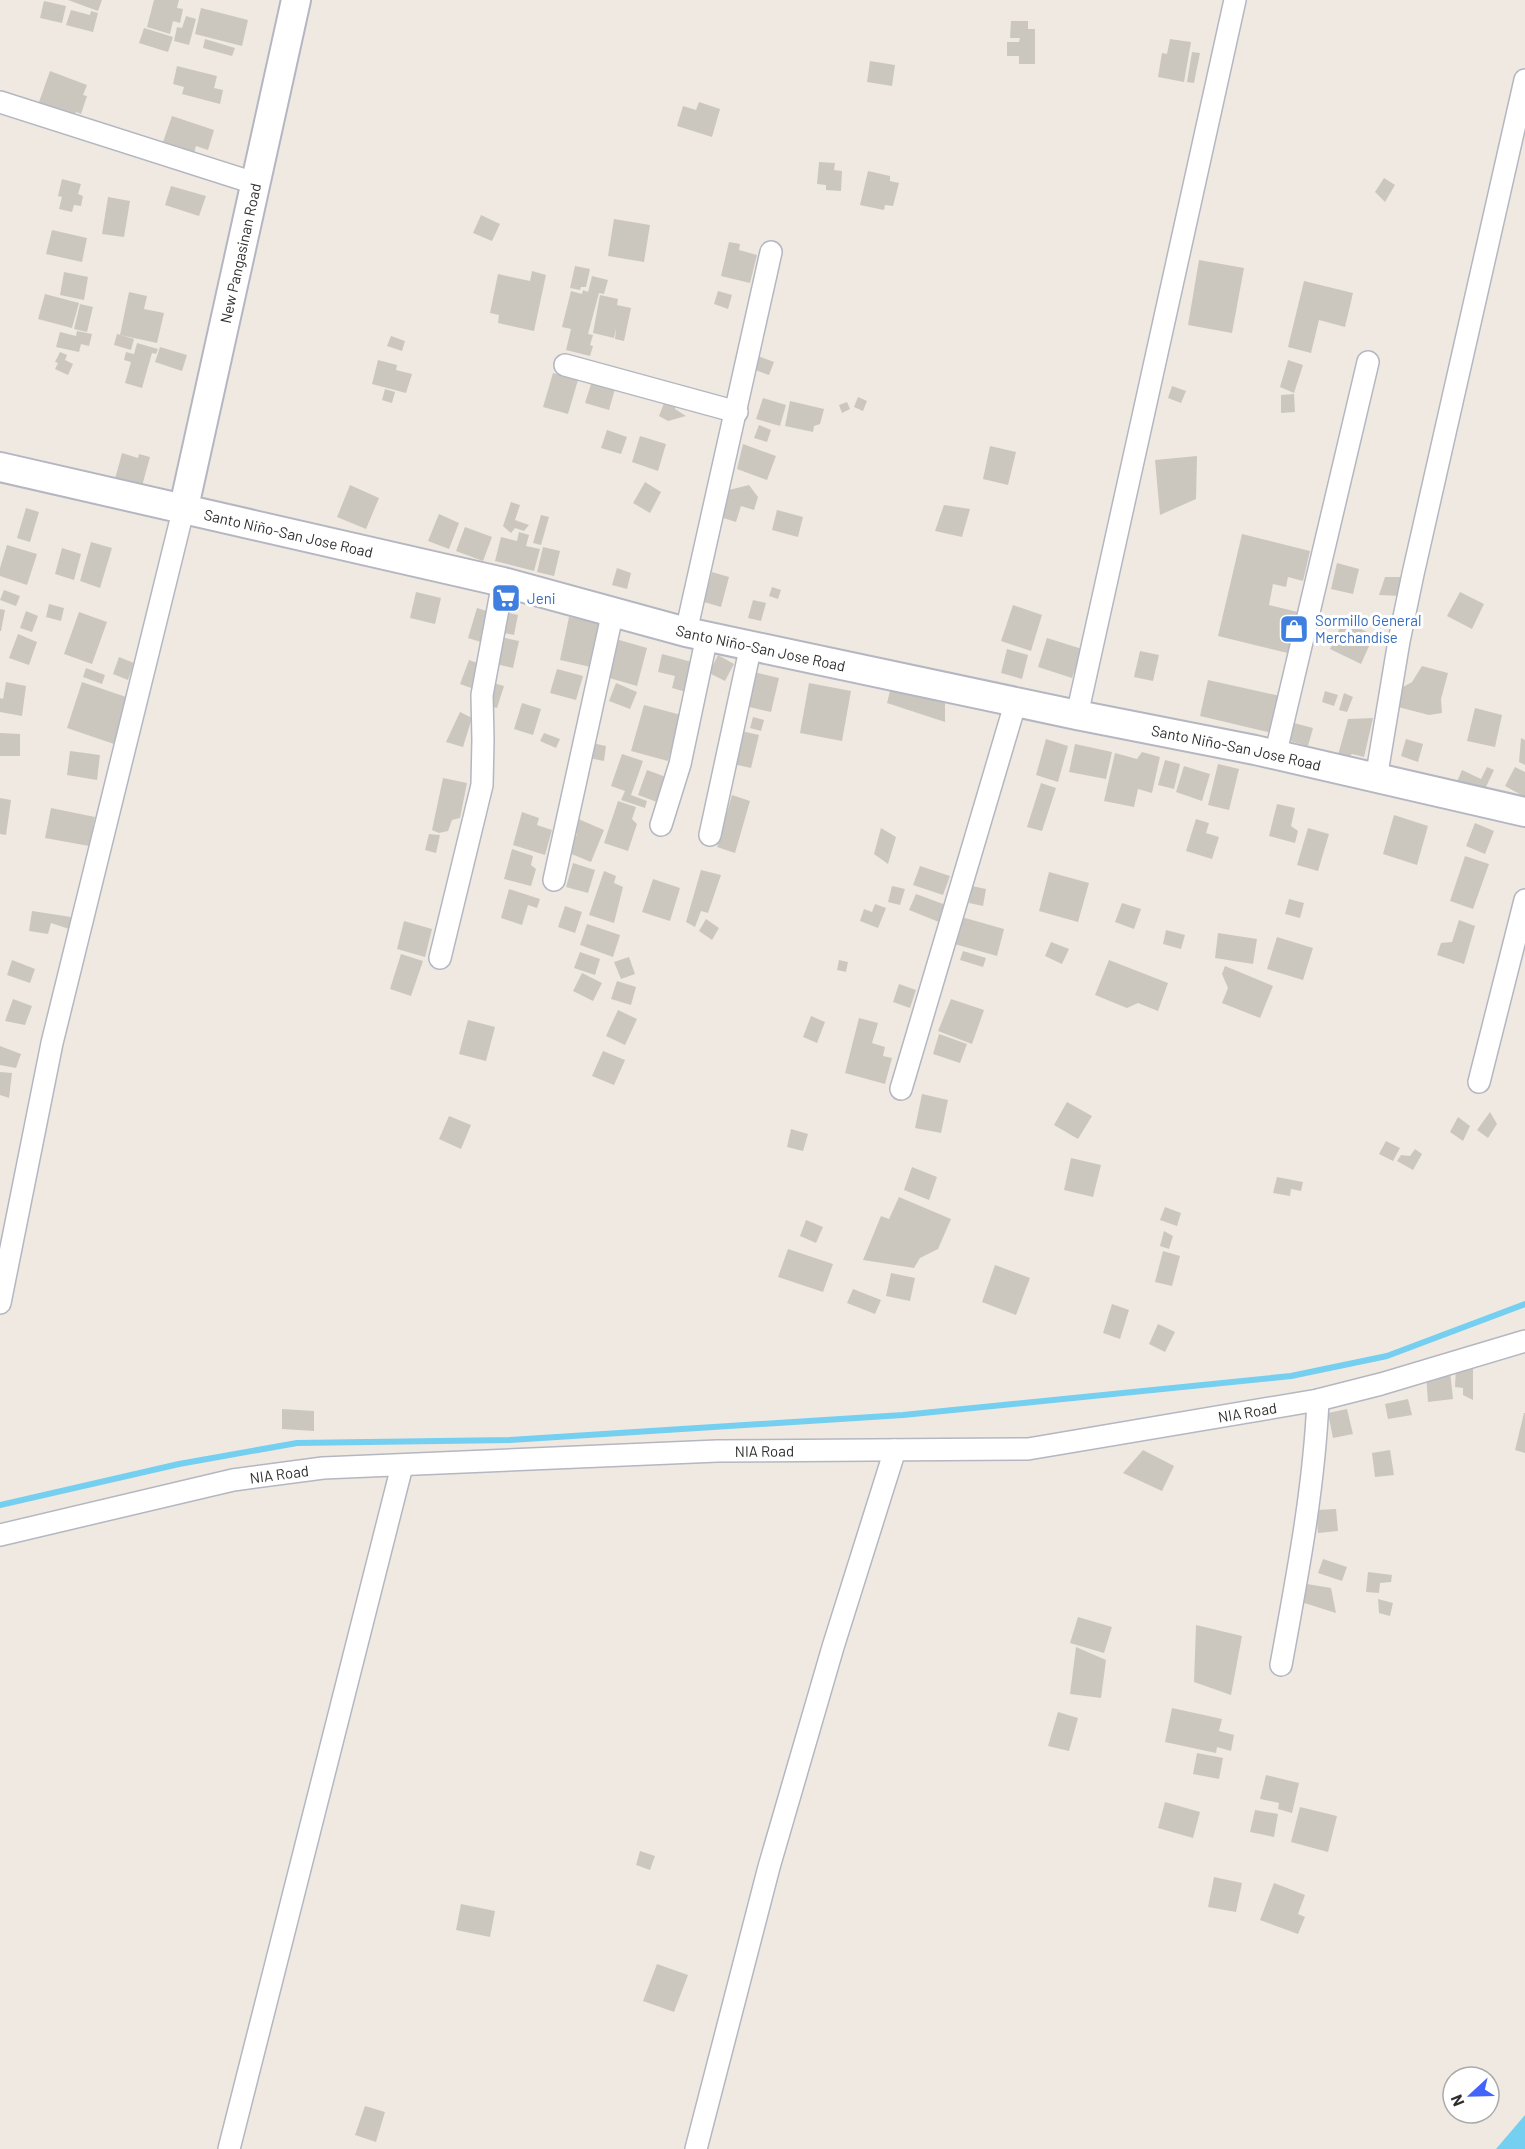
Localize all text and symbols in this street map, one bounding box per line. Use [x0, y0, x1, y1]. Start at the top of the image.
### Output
street label: New Pangasinan Road [216, 181, 264, 325]
street label: Santo Niño-San Jose Road [202, 505, 375, 561]
supermarket icon: Jeni [490, 582, 522, 614]
place label: Jeni [527, 589, 556, 607]
place label: Sormillo General Merchandise [1315, 611, 1421, 646]
shop icon: Sormillo General Merchandise [1278, 613, 1310, 645]
street label: Santo Niño-San Jose Road [674, 621, 847, 675]
street label: Santo Niño-San Jose Road [1150, 721, 1323, 774]
street label: NIA Road [1217, 1398, 1278, 1426]
street label: NIA Road [735, 1442, 794, 1460]
street label: NIA Road [249, 1461, 310, 1487]
north arrow [1441, 2065, 1501, 2125]
text: N [1446, 2092, 1467, 2109]

